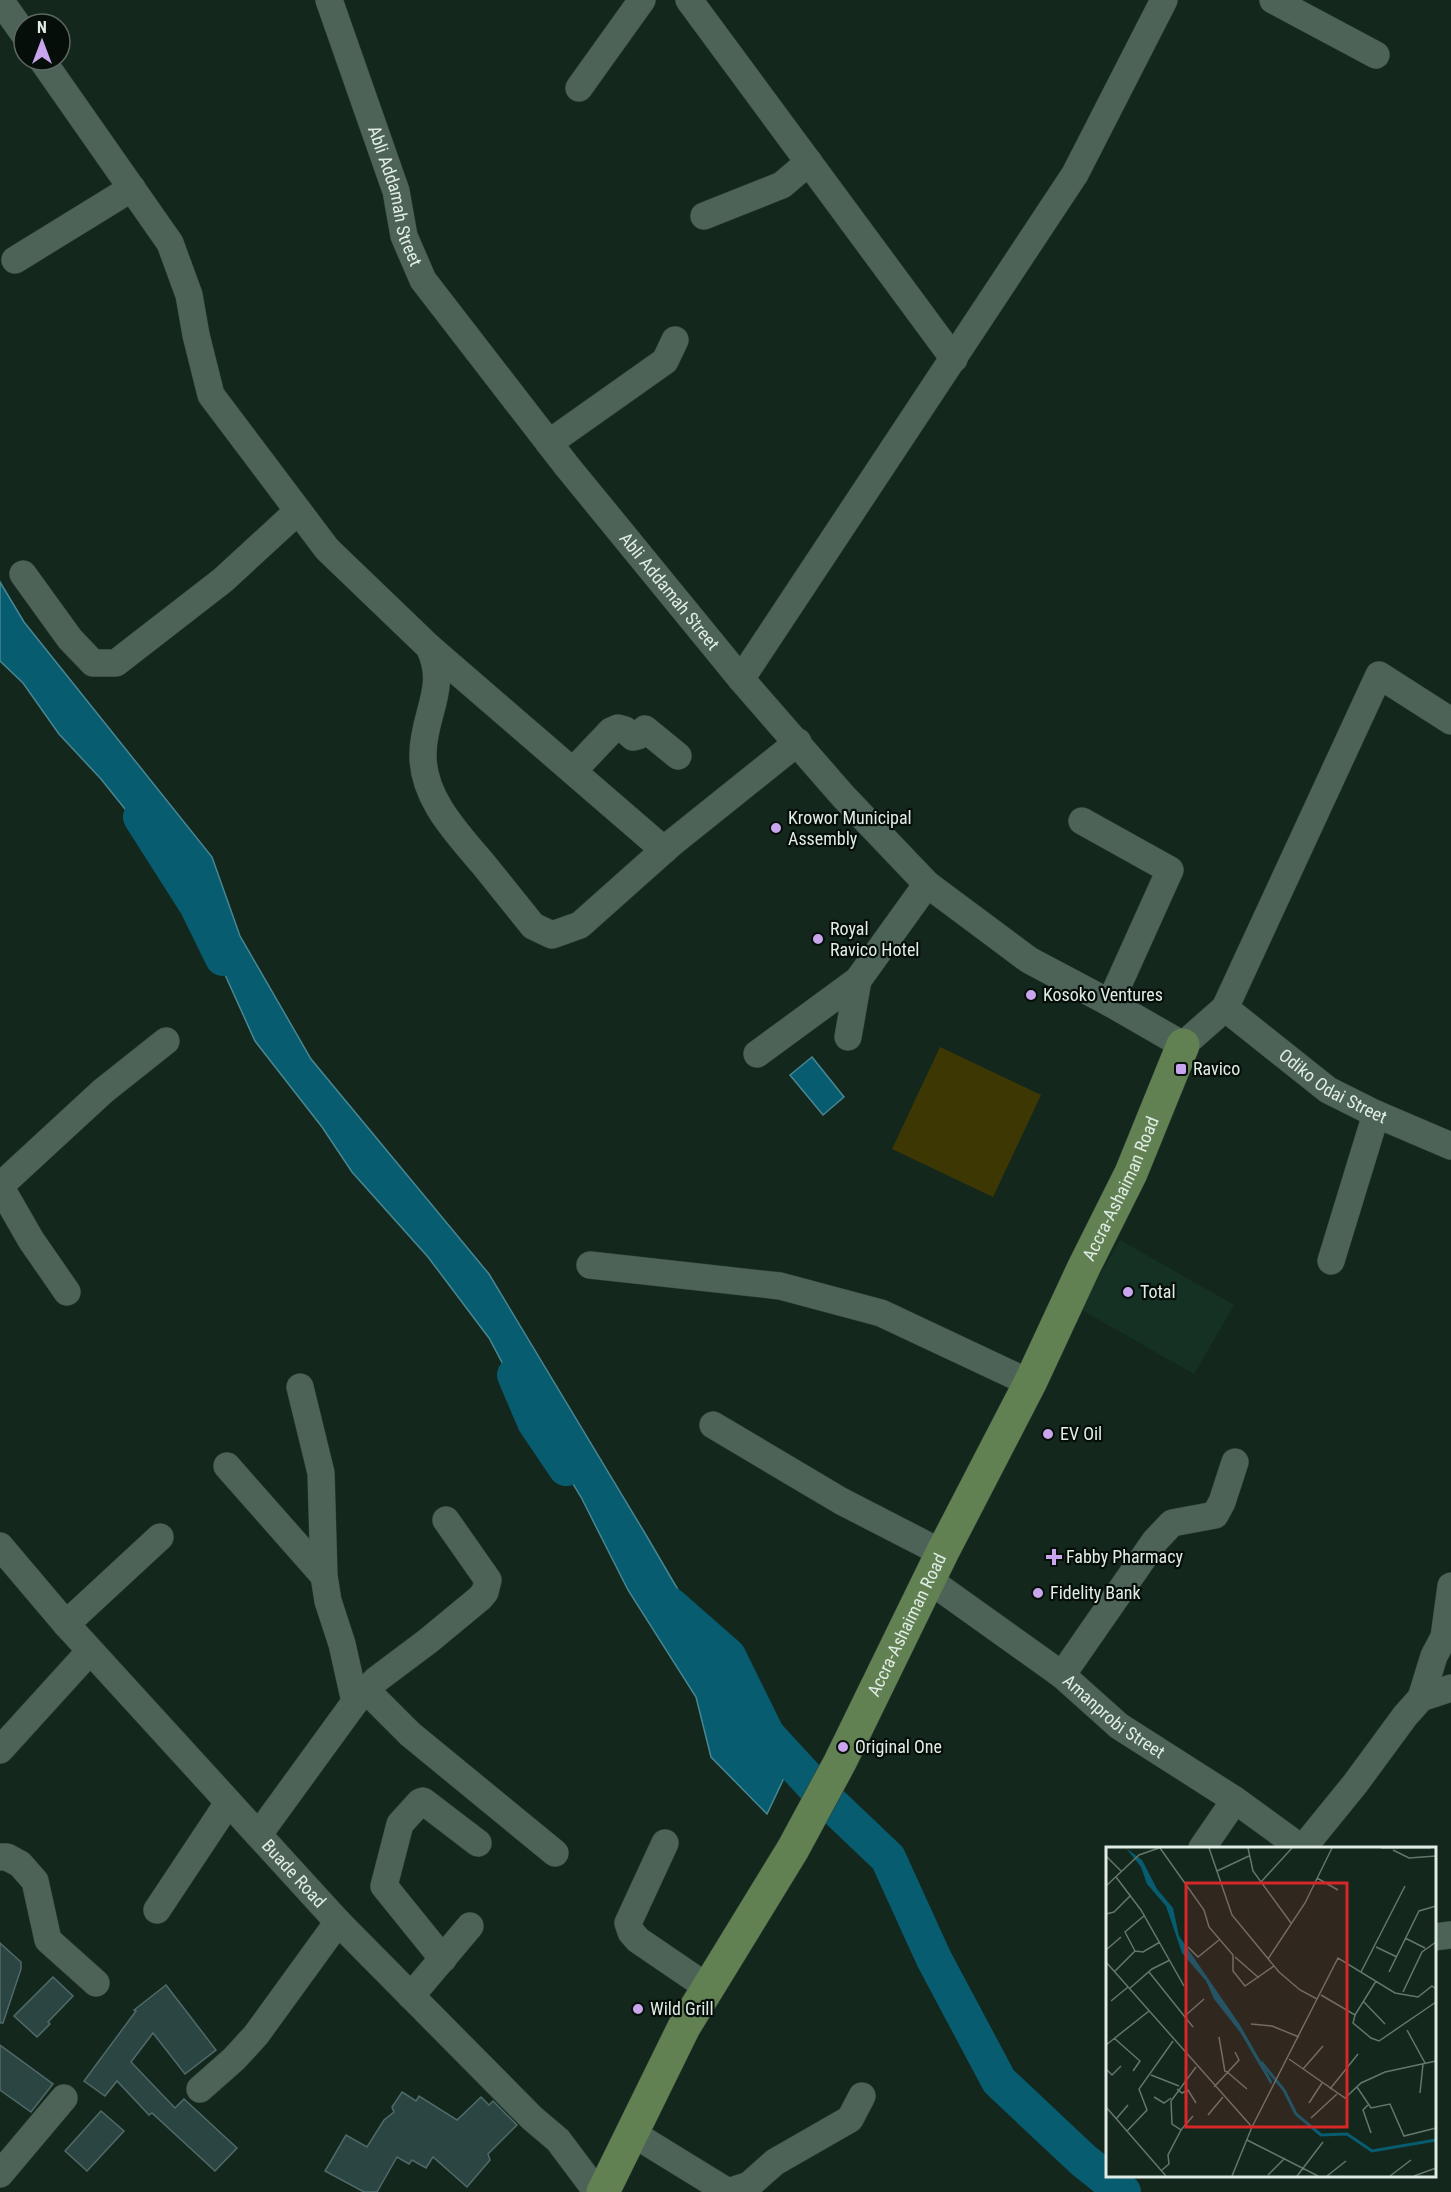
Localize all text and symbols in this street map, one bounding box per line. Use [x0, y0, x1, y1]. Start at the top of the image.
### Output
north arrow [12, 12, 72, 72]
text: N [37, 18, 47, 37]
street label: Abli Addamah Street [364, 123, 427, 269]
street label: Abli Addamah Street [615, 528, 724, 654]
place label: Krowor Municipal Assembly [788, 807, 912, 849]
marker: Krowor Municipal Assembly [769, 821, 783, 835]
place label: Royal Ravico Hotel [830, 918, 919, 960]
marker: Royal Ravico Hotel [811, 932, 825, 946]
place label: Kosoko Ventures [1043, 984, 1163, 1005]
marker: Kosoko Ventures [1024, 988, 1038, 1002]
street label: Odiko Odai Street [1275, 1044, 1390, 1127]
place label: Ravico [1193, 1058, 1240, 1079]
marker: Ravico [1174, 1062, 1188, 1076]
street label: Accra-Ashaiman Road [1078, 1113, 1163, 1264]
place label: Total [1140, 1281, 1176, 1302]
marker: Total [1121, 1285, 1135, 1299]
place label: EV Oil [1060, 1423, 1102, 1444]
marker: EV Oil [1041, 1427, 1055, 1441]
place label: Fabby Pharmacy [1066, 1546, 1184, 1567]
street label: Accra-Ashaiman Road [863, 1550, 950, 1700]
marker: Fabby Pharmacy [1047, 1550, 1061, 1564]
place label: Fidelity Bank [1050, 1582, 1141, 1603]
marker: Fidelity Bank [1031, 1586, 1045, 1600]
street label: Amanprobi Street [1059, 1670, 1169, 1762]
place label: Original One [855, 1736, 942, 1757]
marker: Original One [836, 1740, 850, 1754]
street label: Buade Road [258, 1835, 330, 1912]
inset map [1106, 1847, 1436, 2177]
place label: Wild Grill [650, 1998, 714, 2019]
marker: Wild Grill [631, 2002, 645, 2016]

